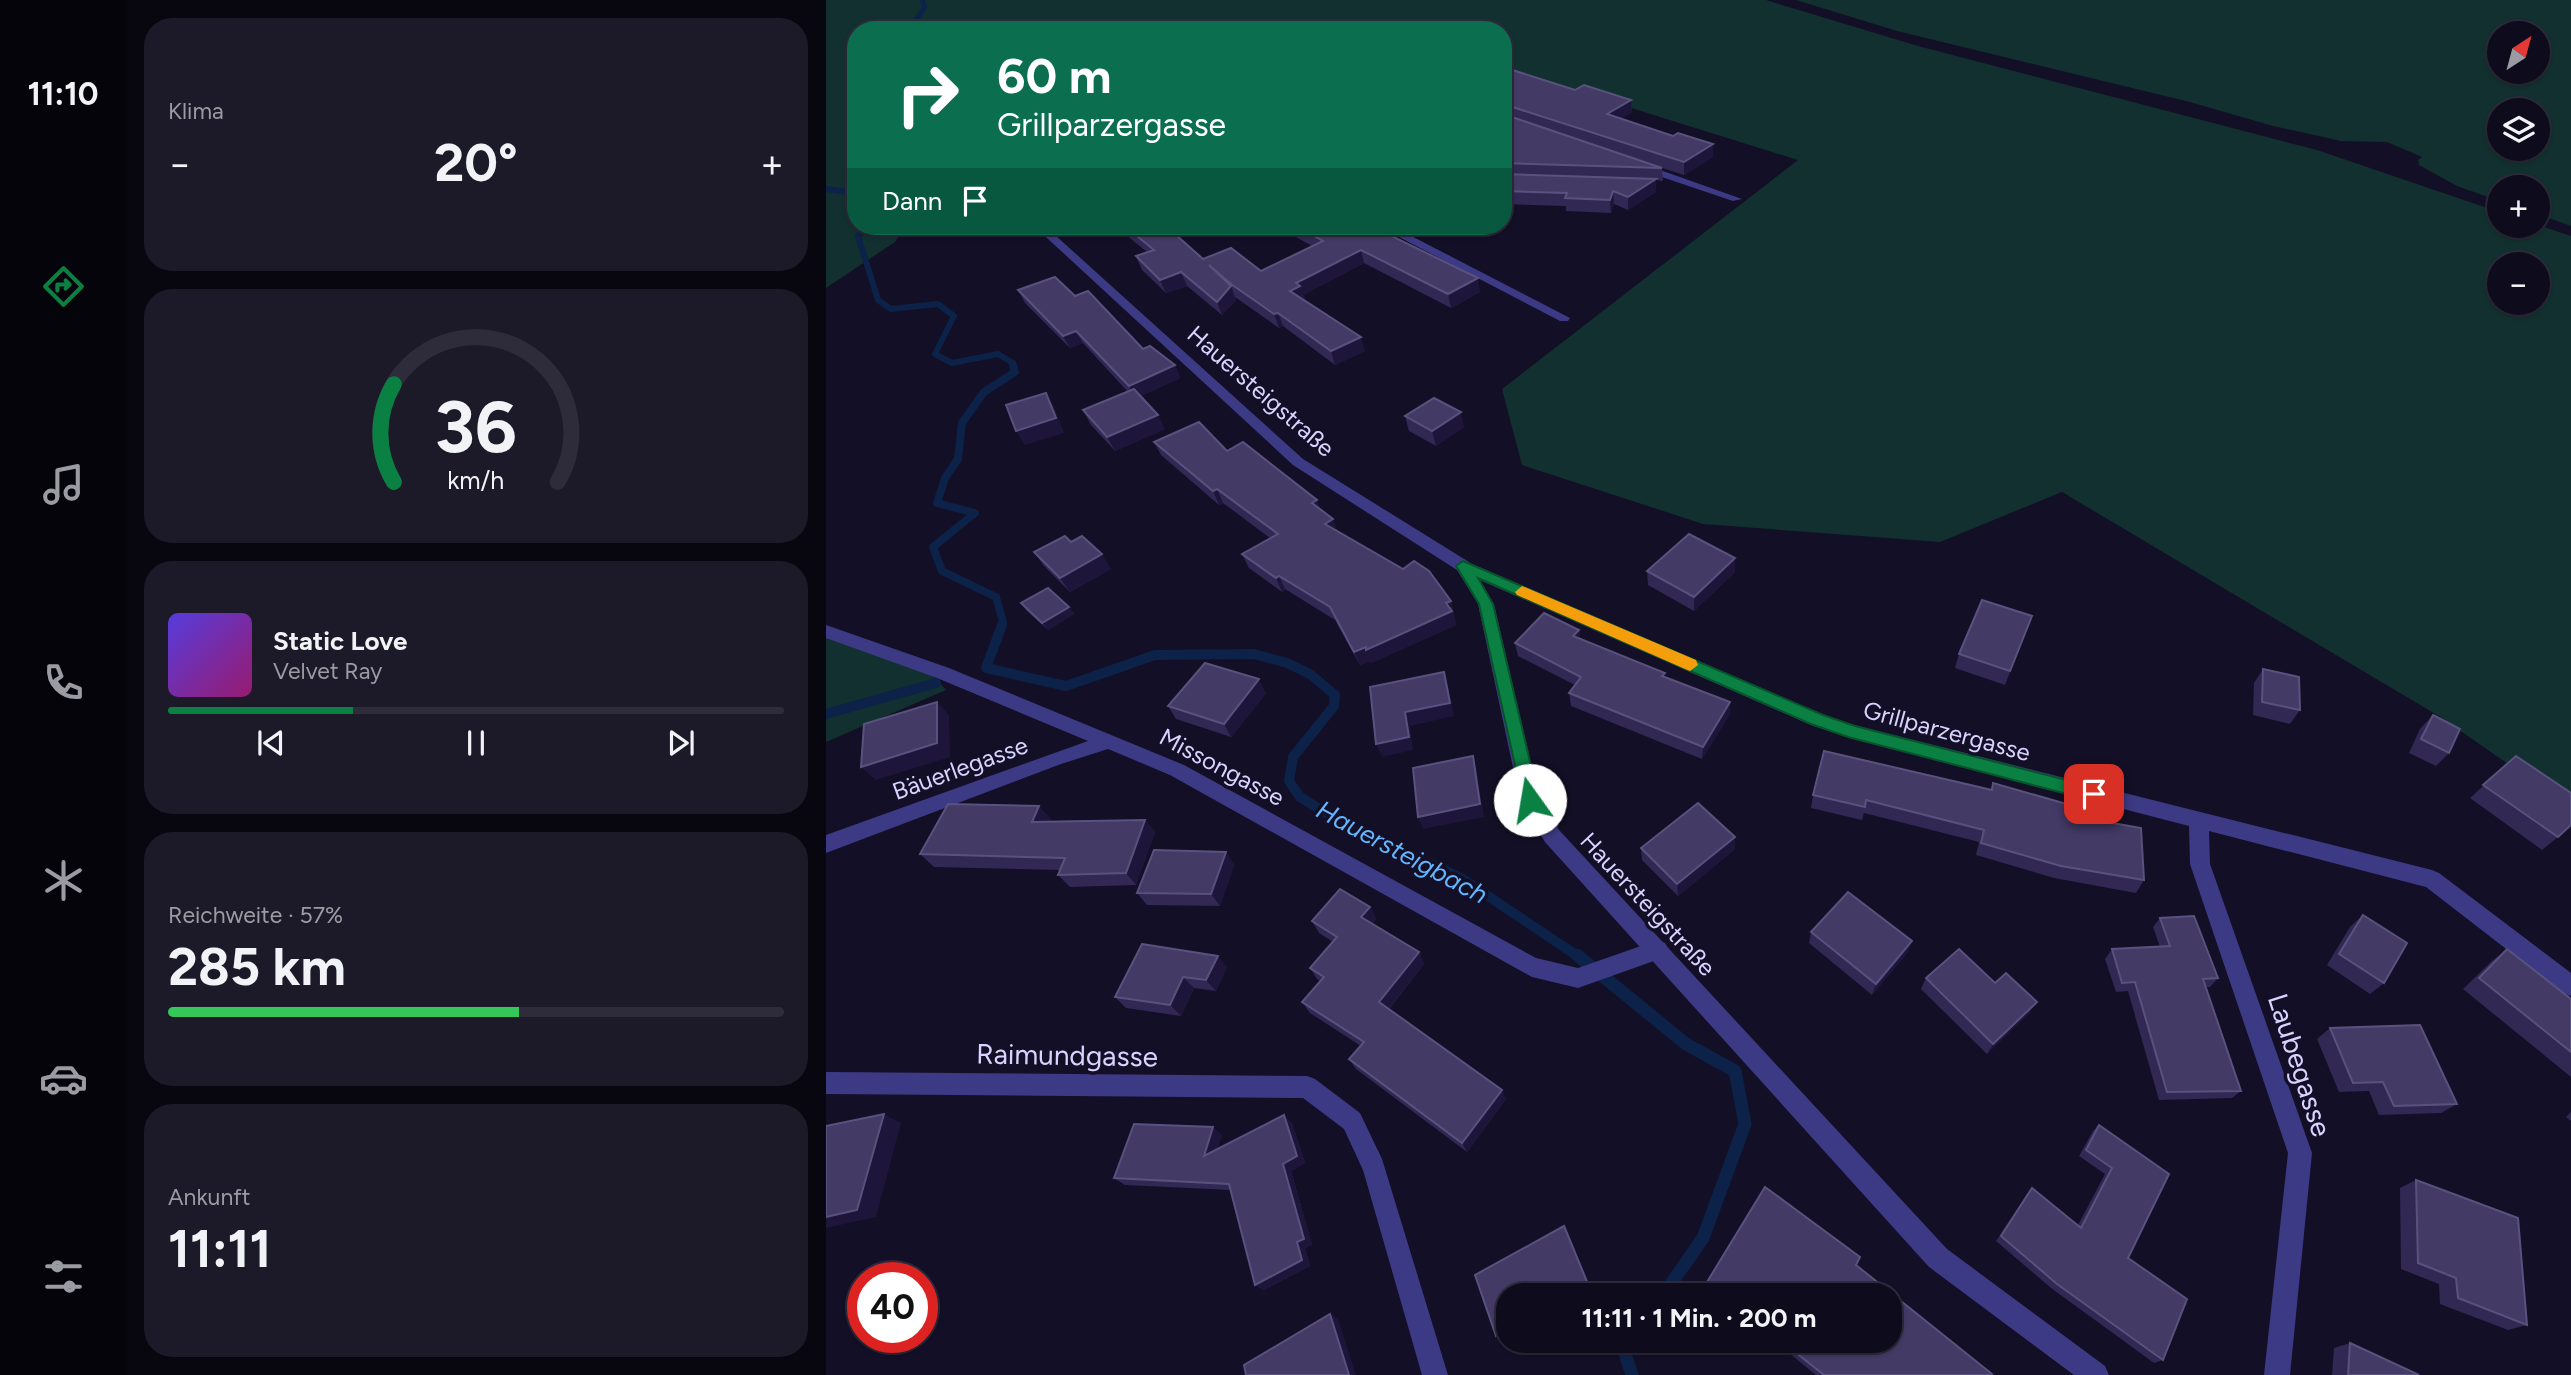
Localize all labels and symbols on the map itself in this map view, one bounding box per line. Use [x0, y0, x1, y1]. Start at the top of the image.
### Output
north arrow [2487, 21, 2550, 84]
street label: Hauersteigstraße [1182, 319, 1340, 463]
street label: Grillparzergasse [1860, 695, 2034, 767]
street label: Missongasse [1155, 722, 1289, 812]
street label: Bäuerlegasse [888, 730, 1032, 806]
position arrow [1493, 763, 1567, 837]
pin [2064, 764, 2124, 824]
water label: Hauersteigbach [1311, 793, 1493, 911]
street label: Hauersteigstraße [1574, 826, 1722, 982]
street label: Laubegasse [2261, 989, 2339, 1141]
street label: Raimundgasse [976, 1036, 1158, 1074]
speed limit sign: 40 [847, 1262, 938, 1353]

